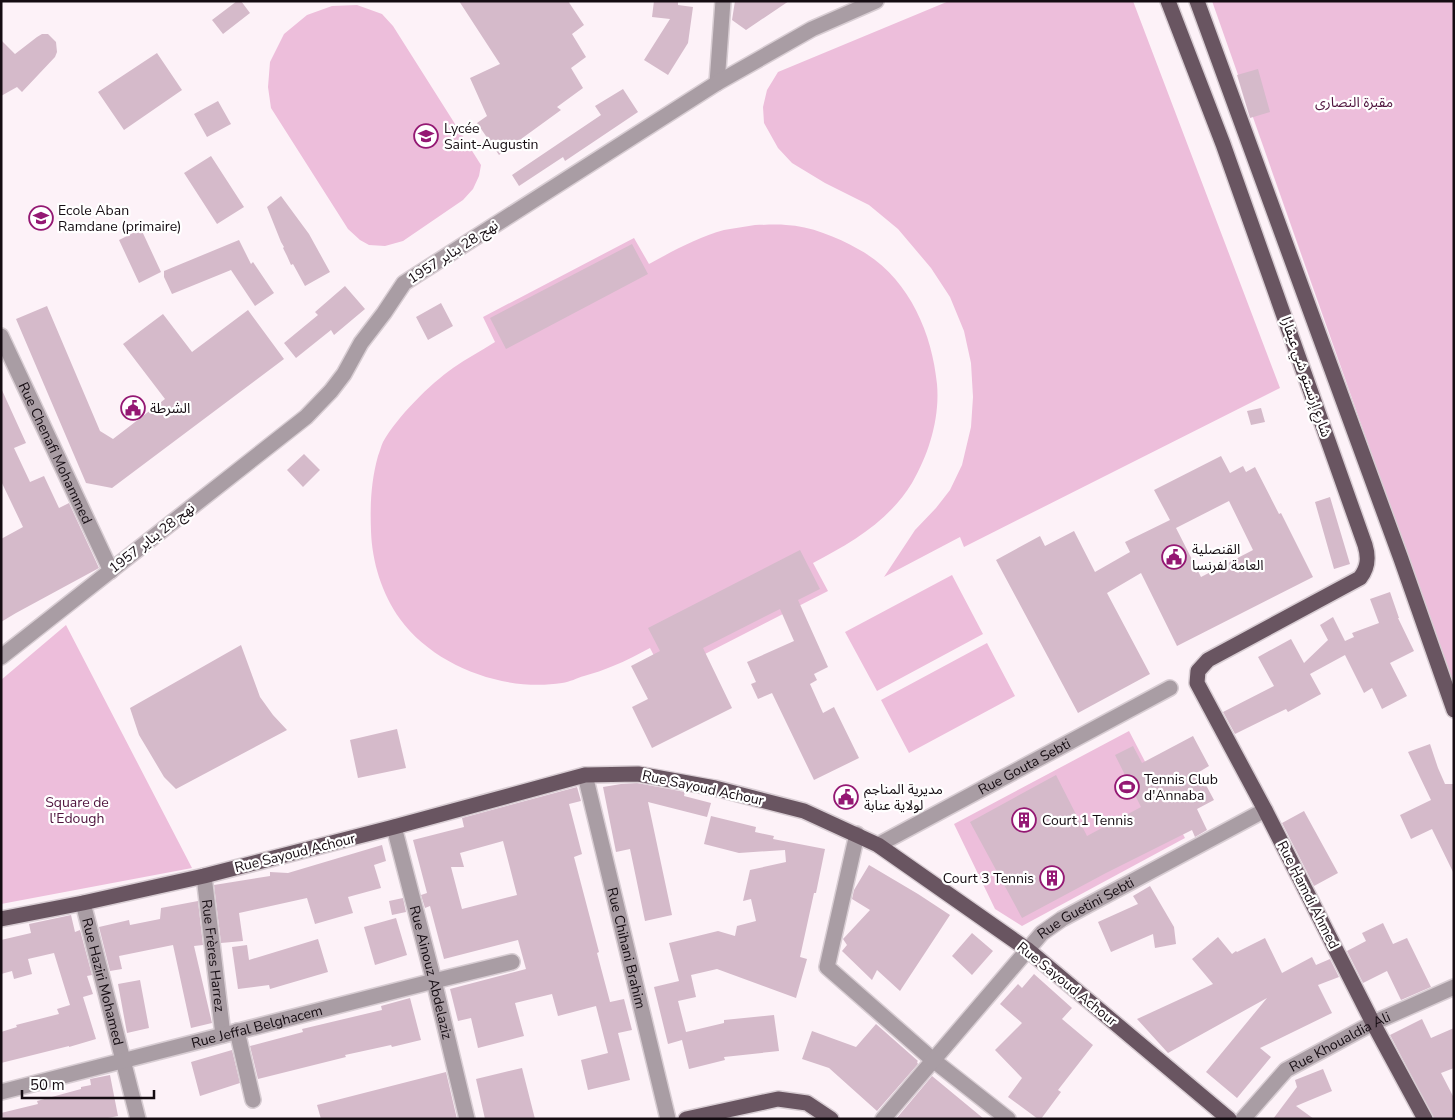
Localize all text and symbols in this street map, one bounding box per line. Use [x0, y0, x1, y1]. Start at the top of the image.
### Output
park label: مقبرة النصارى [1315, 93, 1393, 112]
place label: Lycée Saint-Augustin [444, 119, 539, 154]
school or university icon: Lycée Saint-Augustin [413, 123, 439, 149]
place label: Ecole Aban Ramdane (primaire) [58, 201, 182, 236]
school or university icon: Ecole Aban Ramdane (primaire) [28, 205, 54, 231]
street label: نهج 28 يناير 1957 [404, 216, 503, 289]
street label: شارع إرنستو شي عيفارا [1275, 314, 1336, 440]
street label: Rue Chenafi Mohammed [14, 379, 97, 527]
public building icon: الشرطة [120, 395, 146, 421]
place label: الشرطة [150, 399, 190, 418]
street label: نهج 28 يناير 1957 [105, 498, 200, 578]
place label: القنصلية العامة لفرنسا [1192, 540, 1264, 575]
public building icon: القنصلية العامة لفرنسا [1161, 544, 1187, 570]
street label: Rue Gouta Sebti [975, 734, 1074, 799]
street label: Rue Sayoud Achour [640, 766, 766, 810]
place label: Tennis Club d'Annaba [1144, 770, 1218, 805]
sports icon: Tennis Club d'Annaba [1114, 774, 1140, 800]
place label: مديرية المناجم لولاية عنابة [864, 780, 943, 815]
public building icon: مديرية المناجم لولاية عنابة [833, 784, 859, 810]
park label: Square de l'Edough [45, 793, 109, 828]
building icon: Court 1 Tennis [1011, 807, 1037, 833]
place label: Court 1 Tennis [1042, 811, 1133, 830]
street label: Rue Sayoud Achour [233, 829, 357, 877]
street label: Rue Hamdi Ahmed [1273, 838, 1343, 952]
building icon: Court 3 Tennis [1039, 865, 1065, 891]
place label: Court 3 Tennis [943, 869, 1034, 888]
street label: Rue Guetini Sebti [1033, 873, 1137, 943]
street label: Rue Chihani Brahim [603, 885, 651, 1011]
street label: Rue Frères Harrez [197, 898, 230, 1013]
street label: Rue Ainouz Abdelaziz [405, 903, 457, 1042]
street label: Rue Haziri Mohamed [78, 916, 128, 1047]
street label: Rue Sayoud Achour [1013, 938, 1121, 1030]
street label: Rue Jeffal Belghacem [189, 1000, 324, 1052]
street label: Rue Khoualdia Ali [1286, 1007, 1393, 1076]
scale bar [22, 1068, 155, 1100]
text: 50 m [30, 1075, 65, 1095]

